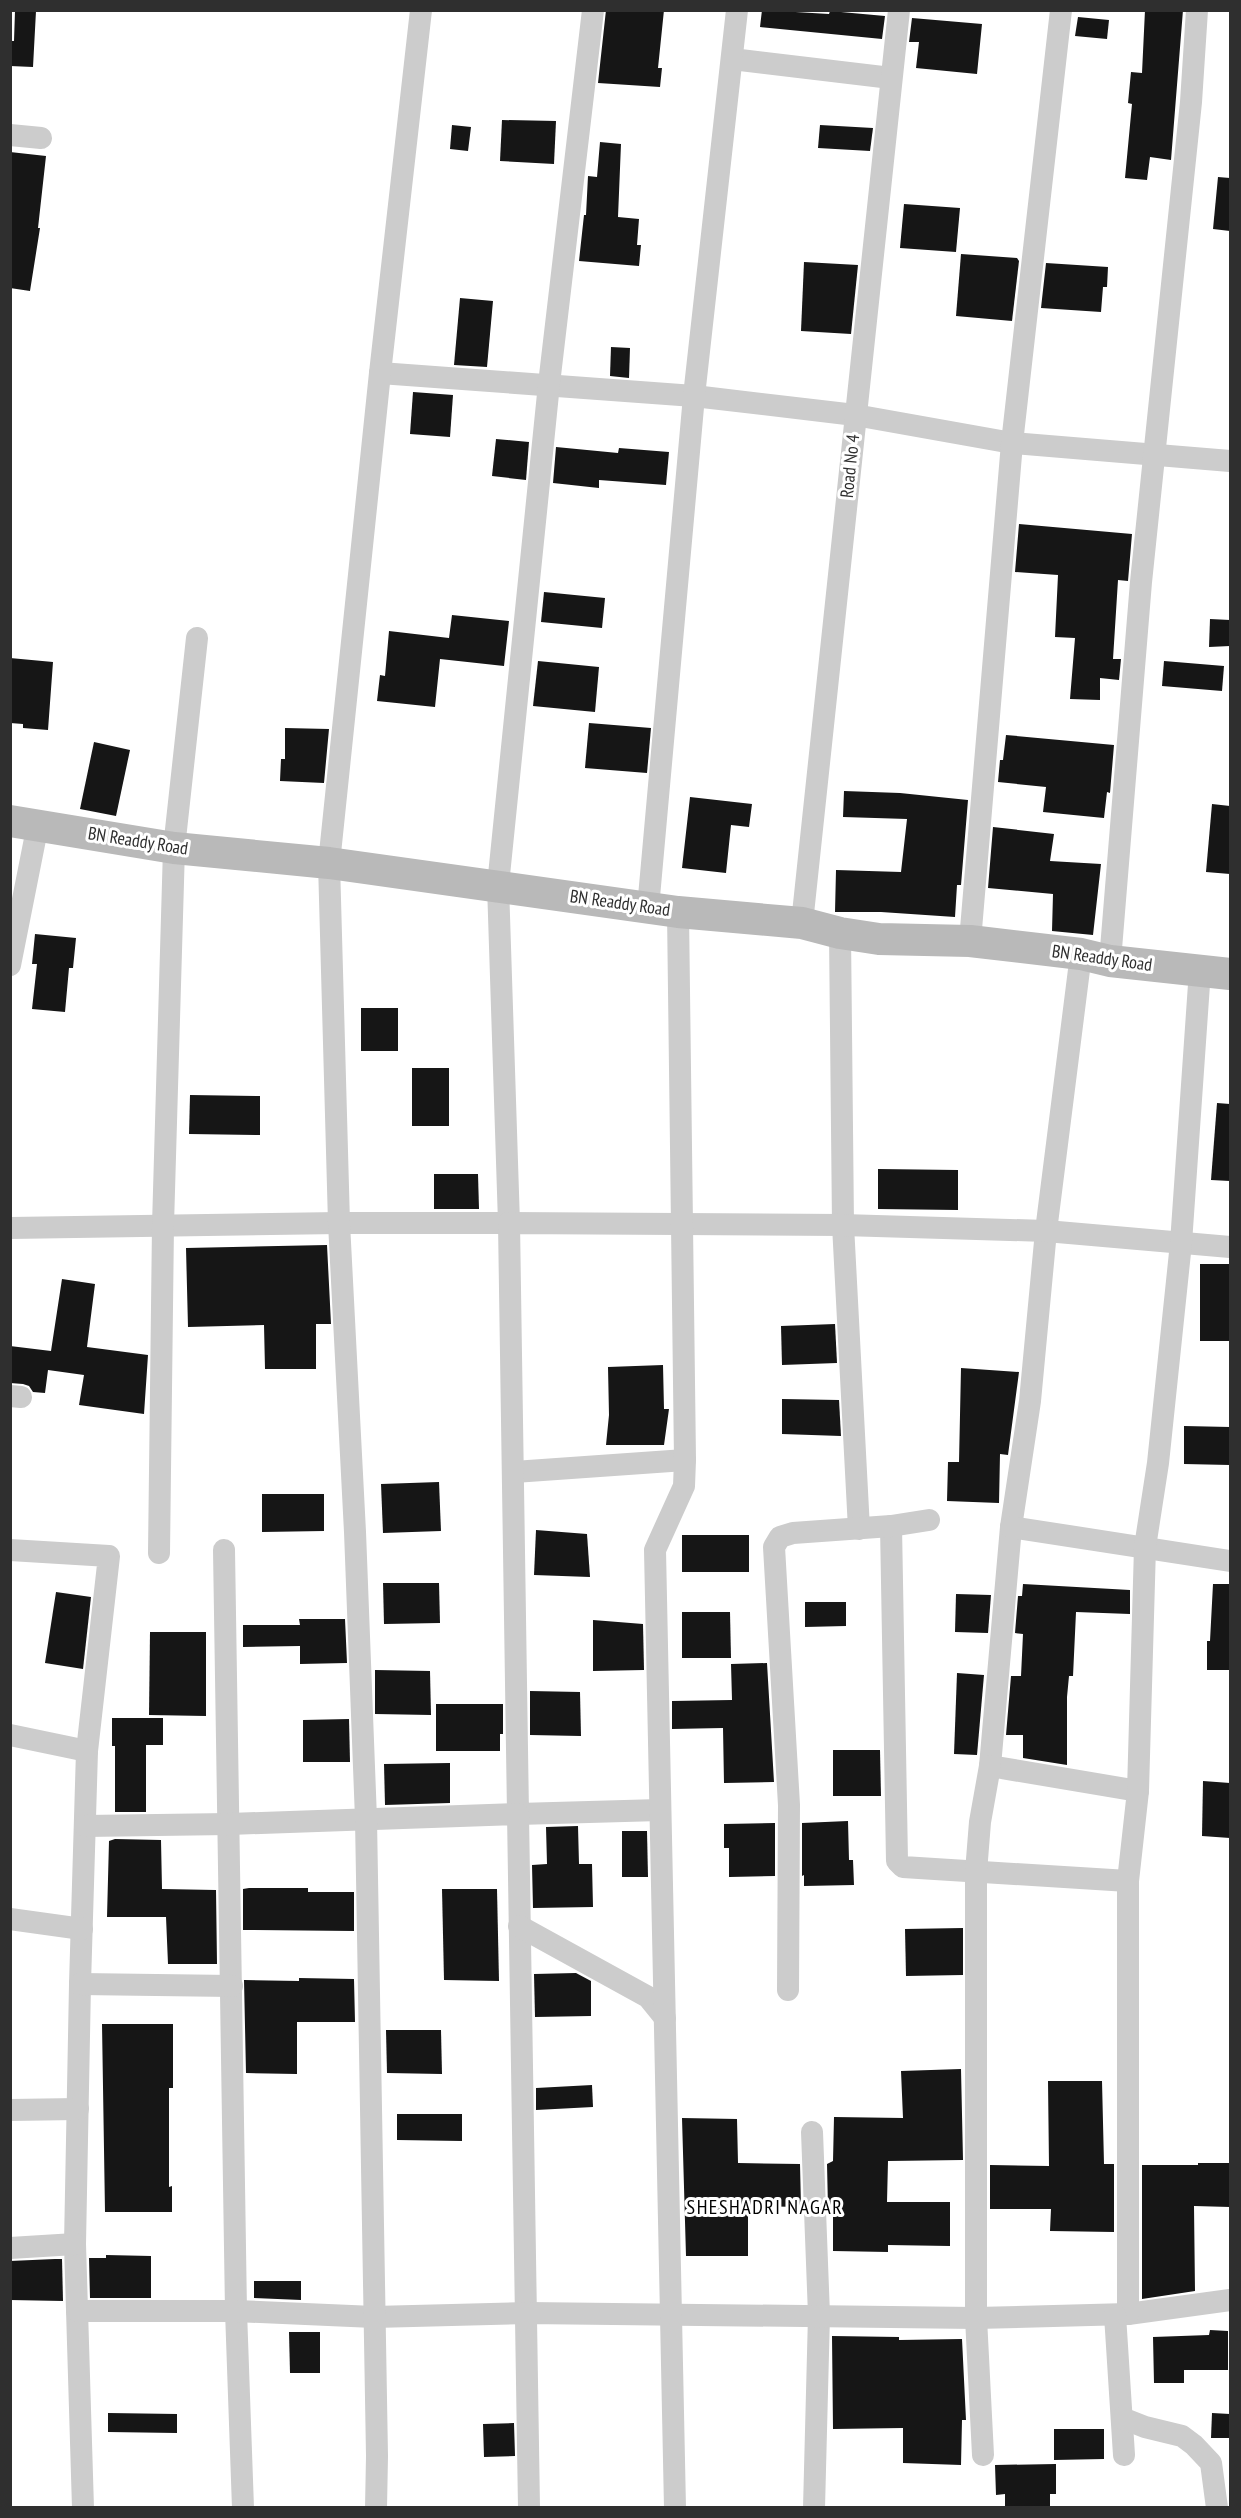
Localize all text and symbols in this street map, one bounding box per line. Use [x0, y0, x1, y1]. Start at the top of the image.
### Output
street label: Road No 4 [835, 433, 864, 499]
street label: BN Readdy Road [86, 821, 190, 860]
street label: BN Readdy Road [568, 884, 672, 921]
street label: BN Readdy Road [1050, 939, 1154, 976]
district label: SHESHADRI NAGAR [687, 2194, 843, 2220]

